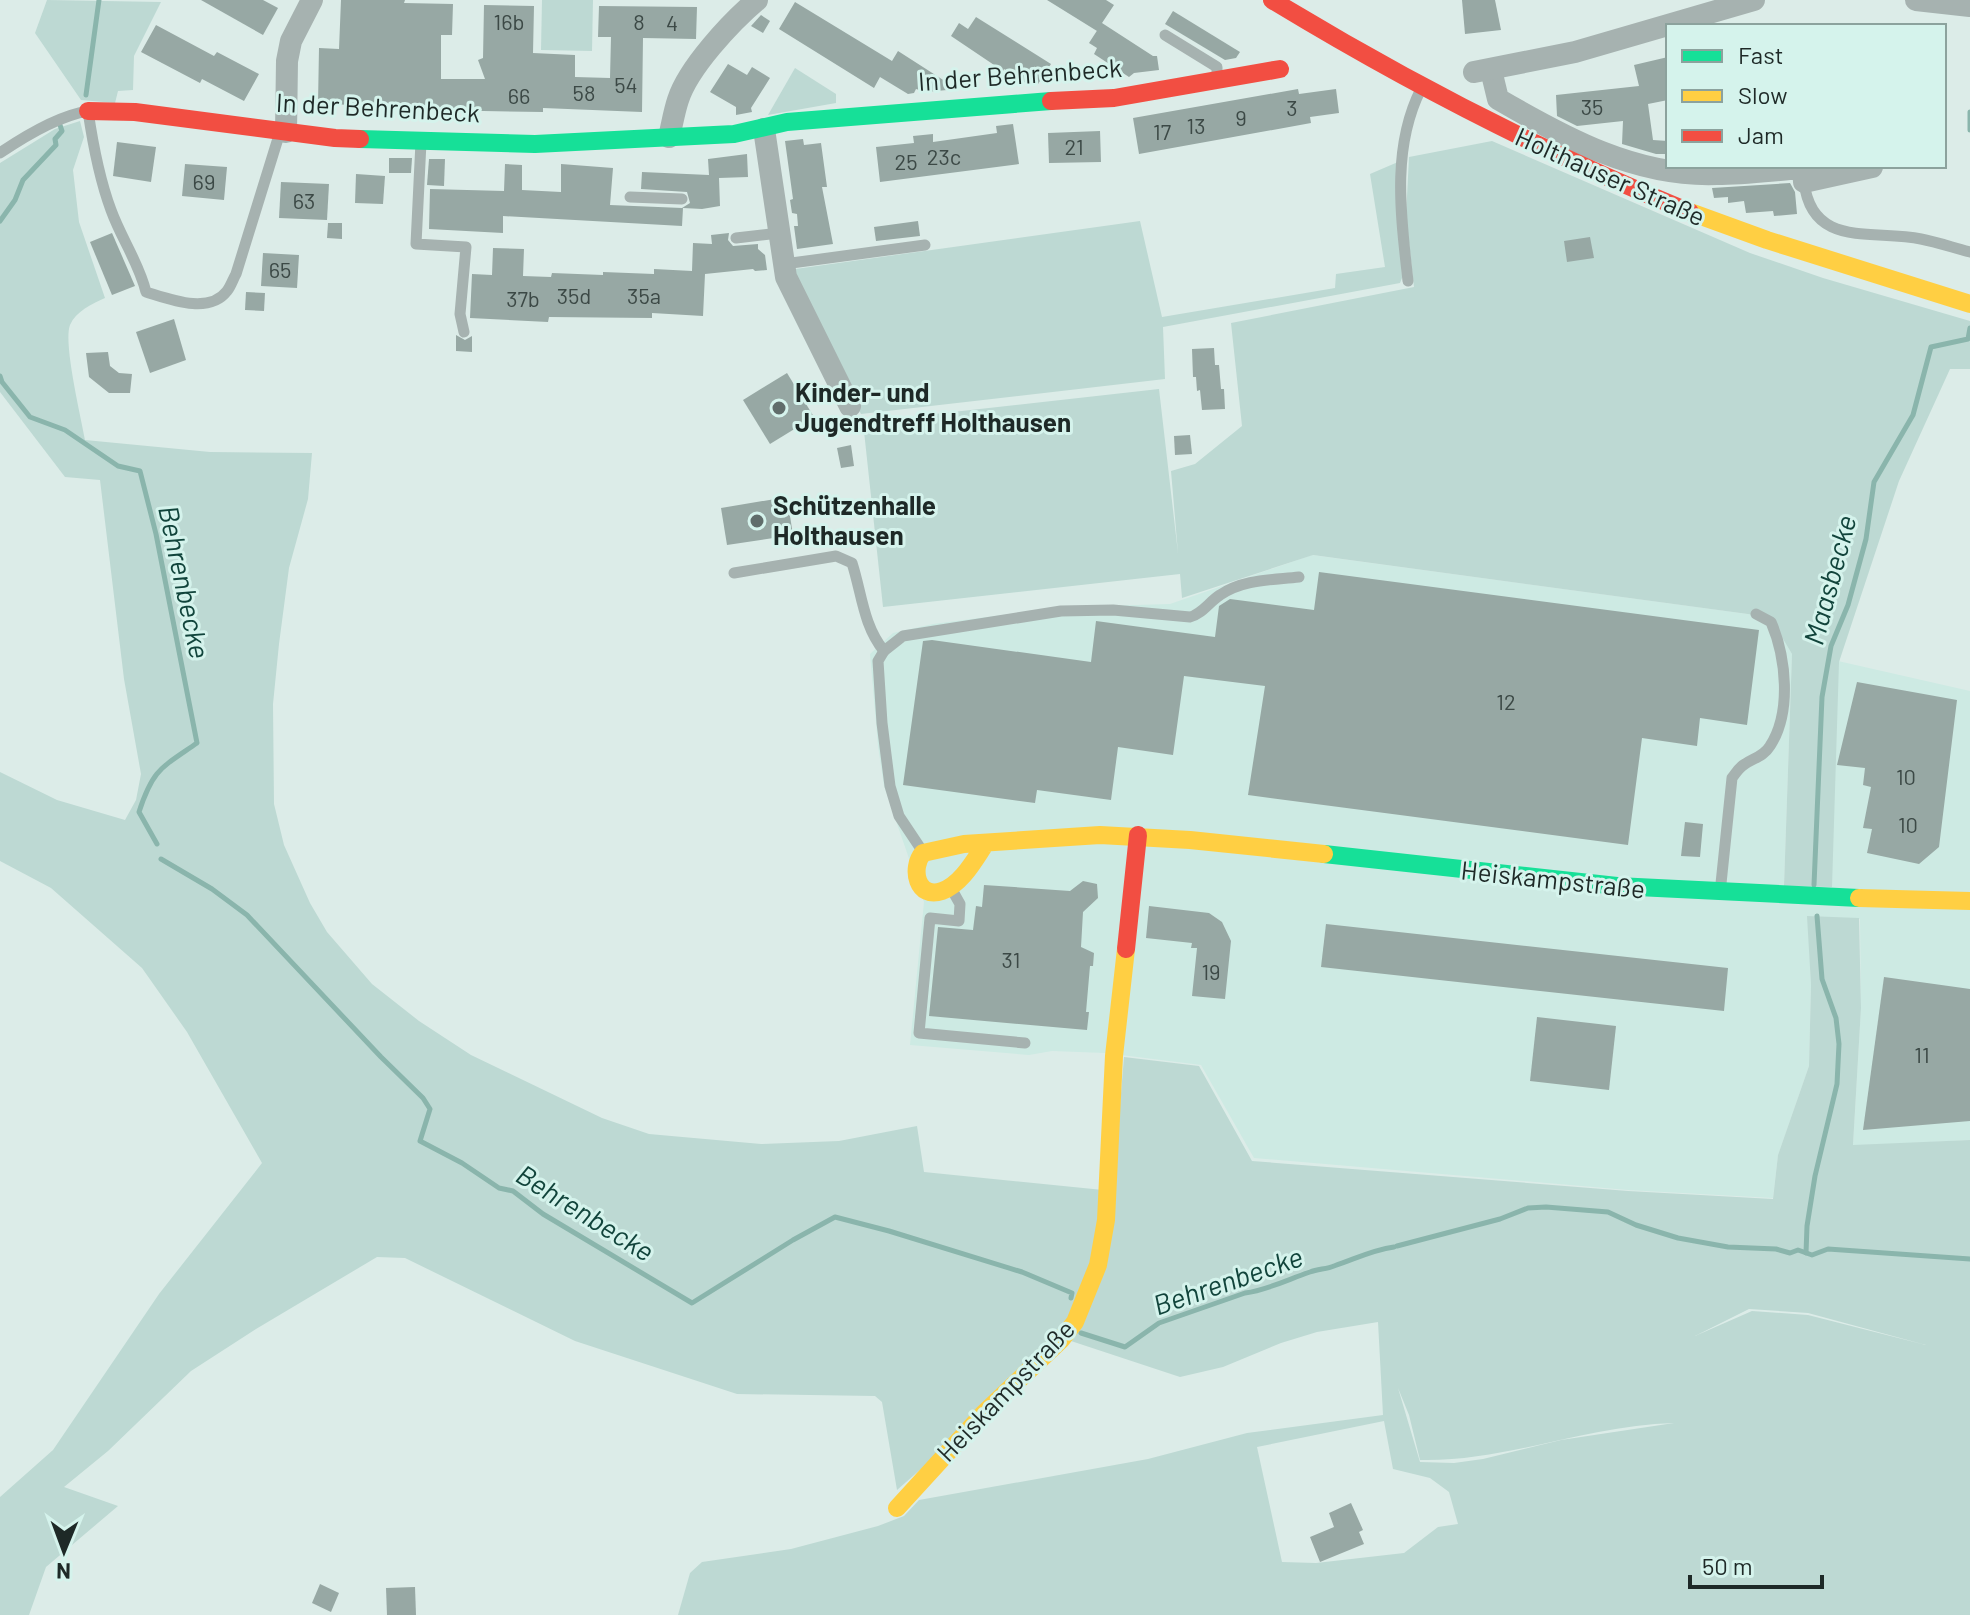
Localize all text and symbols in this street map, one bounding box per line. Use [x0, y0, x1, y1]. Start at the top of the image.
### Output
house number: 16b [493, 8, 525, 34]
house number: 8 [633, 8, 645, 34]
house number: 4 [666, 9, 678, 35]
legend [1666, 24, 1946, 168]
text: Fast [1738, 40, 1783, 69]
street label: In der Behrenbeck [917, 51, 1123, 96]
house number: 54 [614, 71, 638, 97]
house number: 58 [573, 79, 595, 105]
text: Slow [1738, 80, 1787, 109]
house number: 66 [508, 82, 530, 108]
street label: In der Behrenbeck [275, 86, 481, 127]
house number: 35 [1581, 93, 1603, 119]
house number: 3 [1286, 94, 1298, 120]
house number: 9 [1235, 104, 1247, 130]
house number: 13 [1186, 112, 1206, 138]
house number: 17 [1153, 118, 1171, 144]
street label: Holthauser Straße [1511, 120, 1710, 231]
text: Jam [1738, 120, 1784, 149]
house number: 21 [1064, 133, 1084, 159]
house number: 23c [927, 143, 961, 169]
house number: 25 [894, 148, 918, 174]
house number: 69 [193, 168, 215, 194]
house number: 63 [293, 187, 315, 213]
house number: 65 [269, 256, 291, 282]
house number: 35d [557, 282, 591, 308]
house number: 35a [627, 282, 661, 308]
house number: 37b [506, 285, 540, 311]
place label: Kinder- und Jugendtreff Holthausen [795, 376, 1071, 437]
marker: Kinder- und Jugendtreff Holthausen [770, 399, 788, 417]
place label: Schützenhalle Holthausen [773, 489, 936, 550]
water label: Behrenbecke [152, 502, 218, 661]
water label: Maasbecke [1795, 511, 1863, 648]
marker: Schützenhalle Holthausen [748, 512, 766, 530]
house number: 12 [1496, 688, 1516, 714]
house number: 10 [1896, 763, 1916, 789]
house number: 10 [1898, 811, 1918, 837]
street label: Heiskampstraße [1460, 853, 1647, 904]
house number: 31 [1002, 946, 1020, 972]
house number: 19 [1201, 958, 1221, 984]
house number: 11 [1914, 1041, 1930, 1067]
water label: Behrenbecke [510, 1156, 661, 1268]
water label: Behrenbecke [1149, 1239, 1307, 1321]
street label: Heiskampstraße [930, 1313, 1080, 1467]
north arrow [24, 1511, 104, 1591]
scale bar [1690, 1539, 1822, 1589]
text: 50 m [1702, 1551, 1753, 1580]
text: N [56, 1559, 71, 1585]

